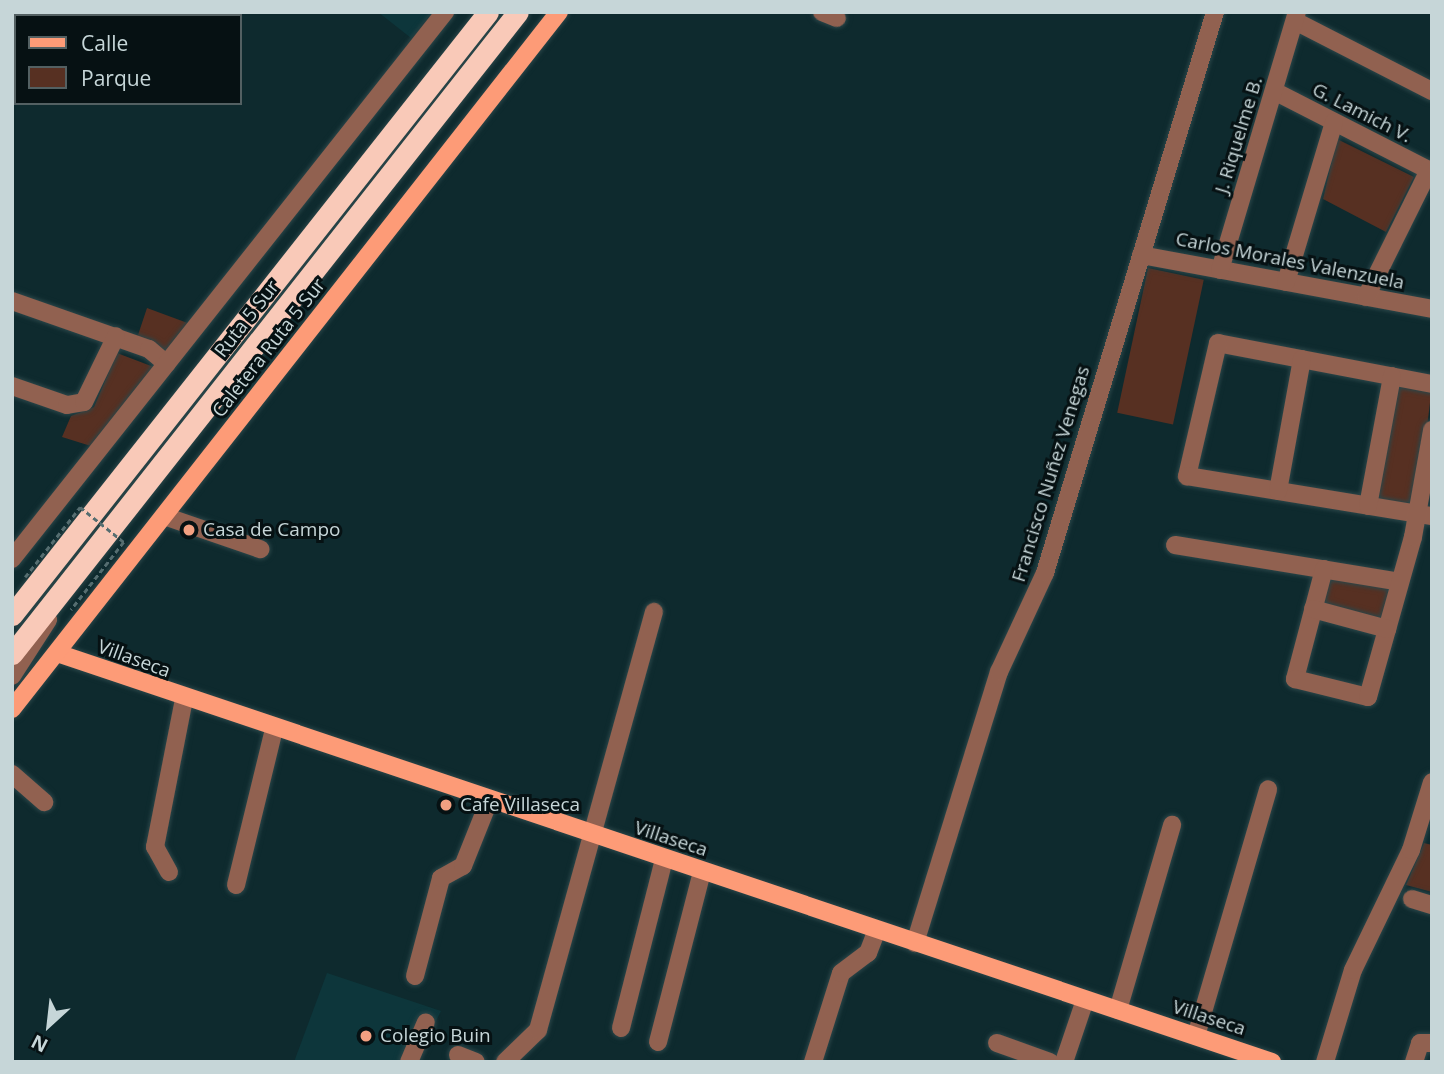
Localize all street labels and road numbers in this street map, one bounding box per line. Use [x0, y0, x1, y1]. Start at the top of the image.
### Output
street label: J. Riquelme B. [1210, 74, 1268, 196]
street label: G. Lamich V. [1308, 78, 1416, 148]
street label: Carlos Morales Valenzuela [1174, 228, 1406, 294]
street label: Caletera Ruta 5 Sur [208, 274, 330, 422]
street label: Ruta 5 Sur [210, 276, 284, 362]
street label: Francisco Nuñez Venegas [1007, 363, 1095, 585]
street label: Villaseca [95, 635, 173, 683]
street label: Villaseca [632, 816, 710, 862]
street label: Villaseca [1170, 995, 1248, 1041]

